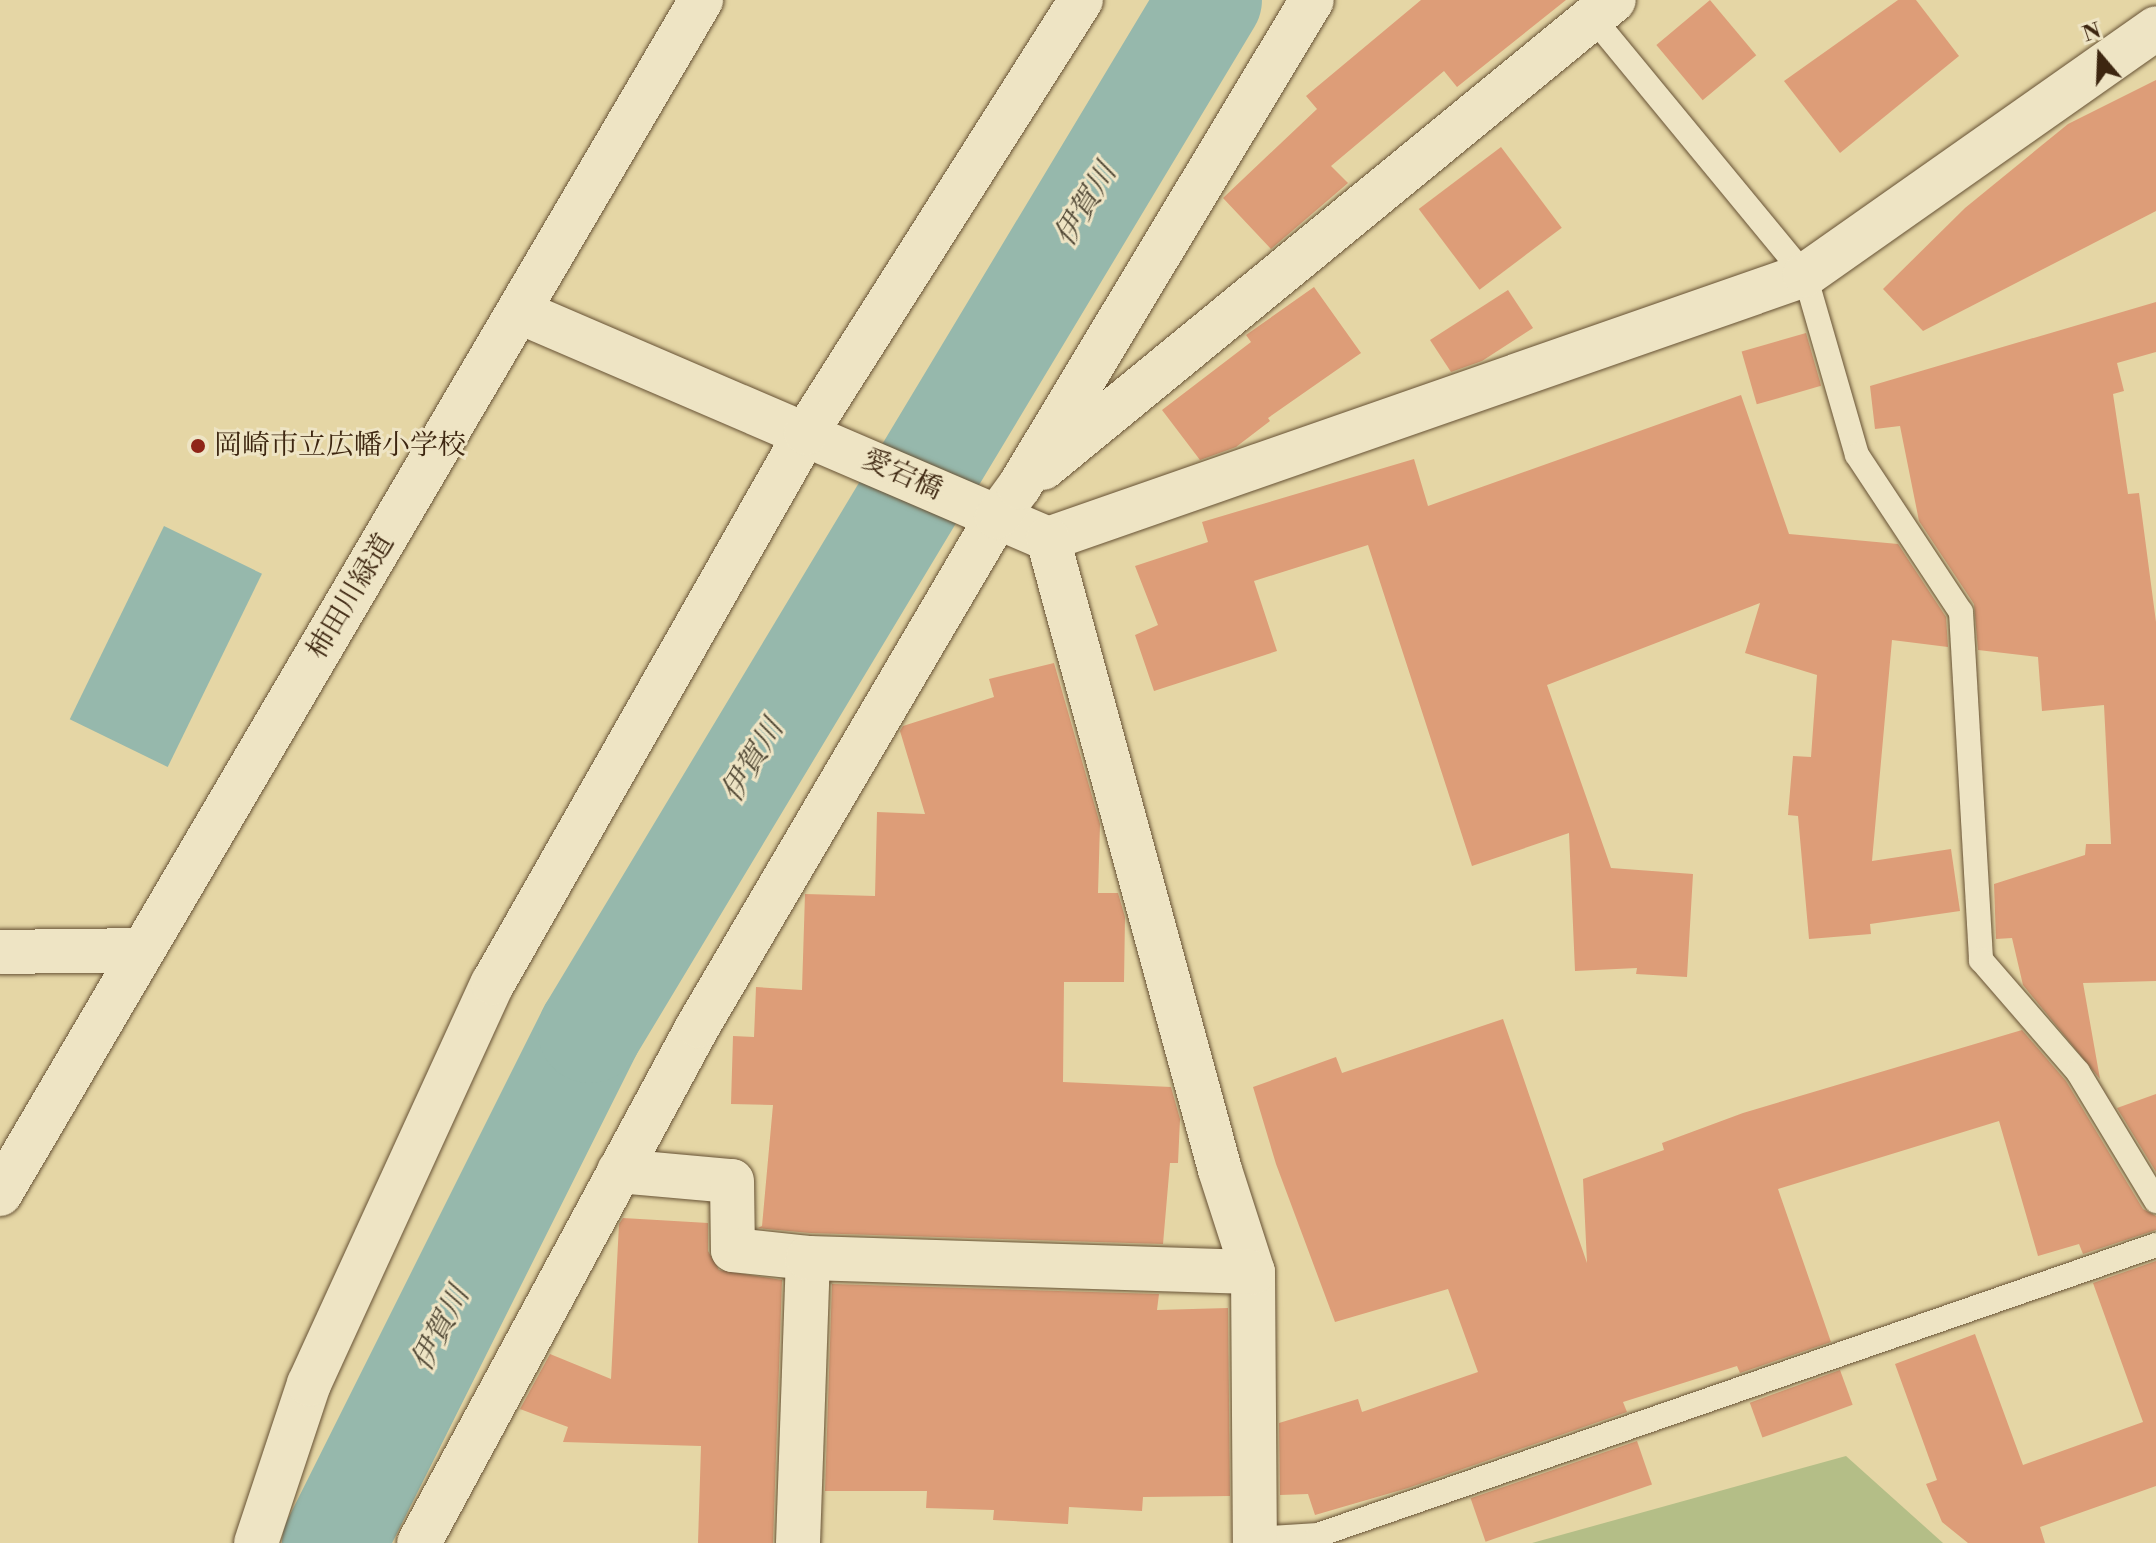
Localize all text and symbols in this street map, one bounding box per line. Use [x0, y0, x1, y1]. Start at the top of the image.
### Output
north arrow [2060, 16, 2140, 96]
text: N [2079, 17, 2105, 48]
water label: 伊賀川 [1047, 157, 1125, 253]
place label: 岡崎市立広幡小学校 [214, 429, 466, 463]
marker: 岡崎市立広幡小学校 [189, 437, 207, 455]
street label: 愛宕橋 [857, 443, 947, 507]
street label: 柿田川緑道 [301, 528, 401, 666]
water label: 伊賀川 [714, 713, 792, 809]
water label: 伊賀川 [405, 1281, 477, 1377]

